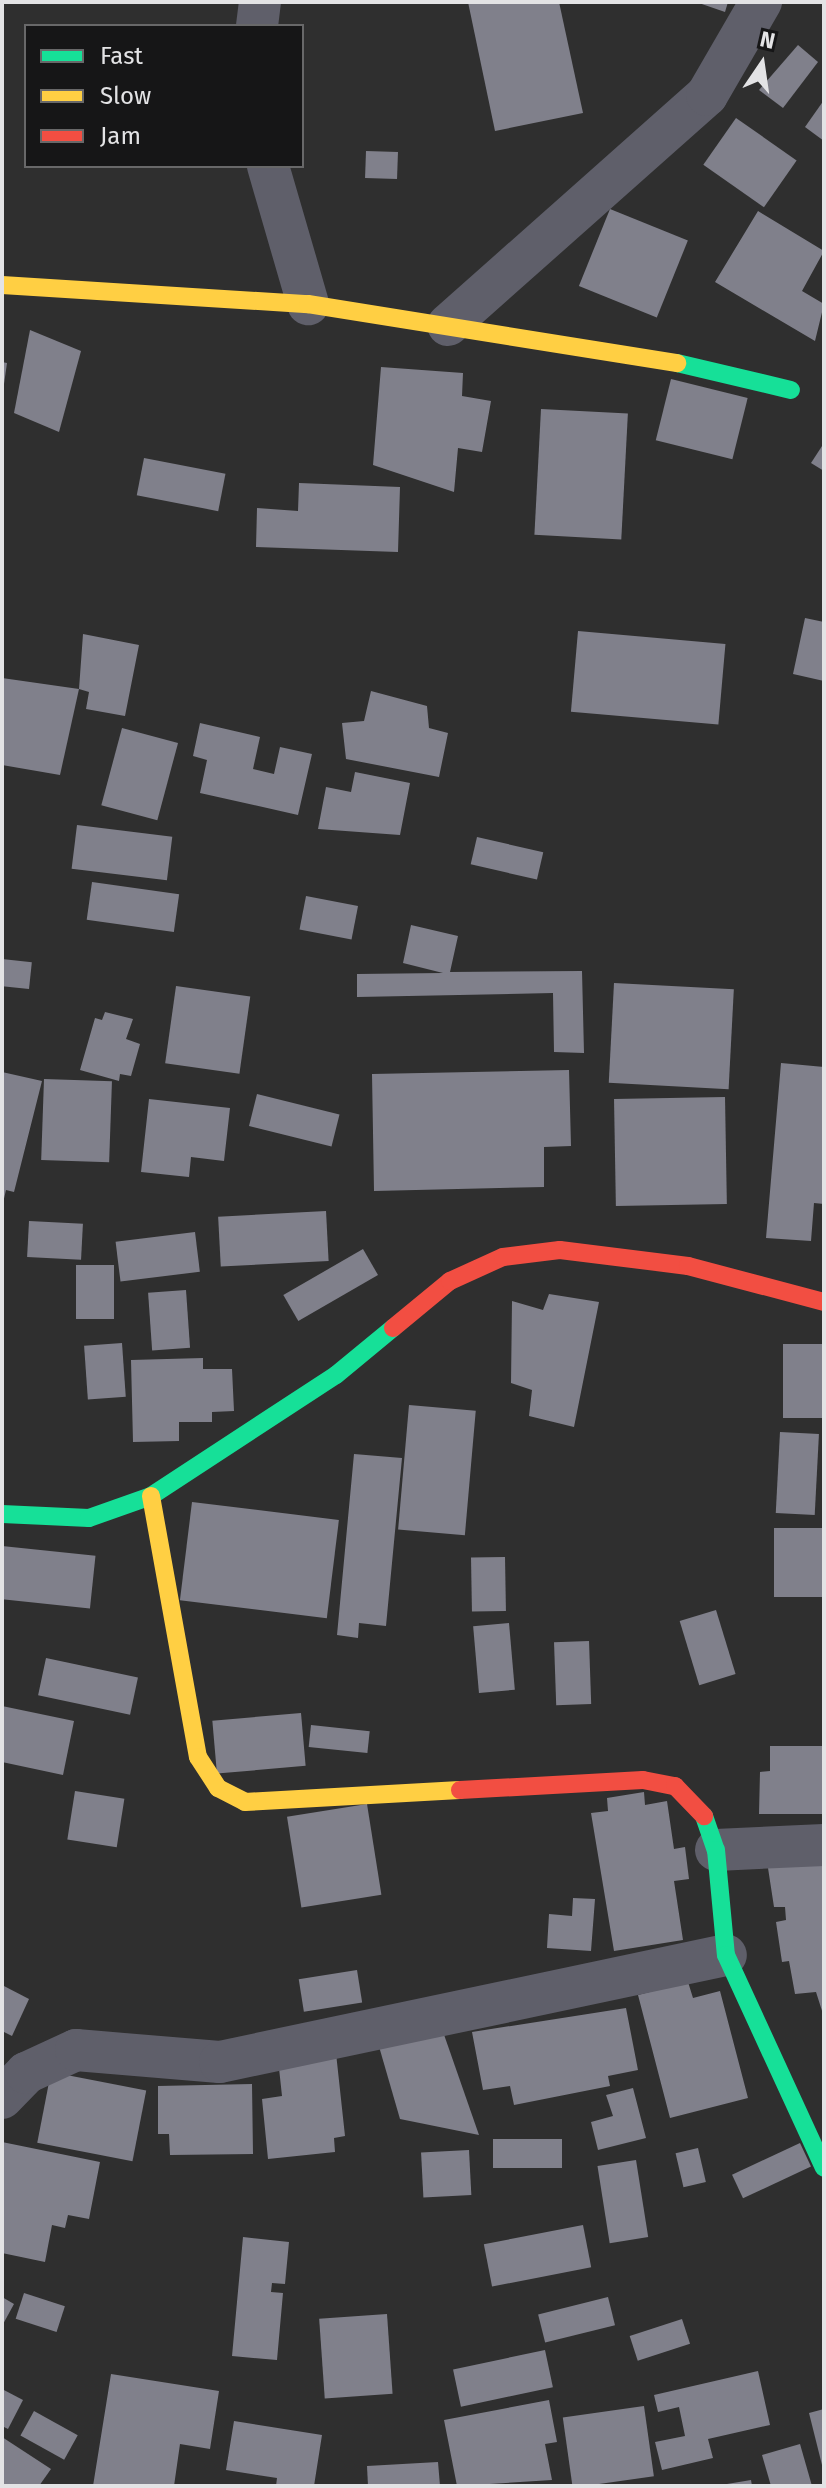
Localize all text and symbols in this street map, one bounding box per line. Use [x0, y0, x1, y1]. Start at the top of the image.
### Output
legend [24, 24, 304, 168]
north arrow [722, 24, 802, 104]
text: N [757, 25, 778, 55]
text: Fast [100, 42, 143, 70]
text: Slow [100, 82, 151, 110]
text: Jam [100, 122, 141, 150]

